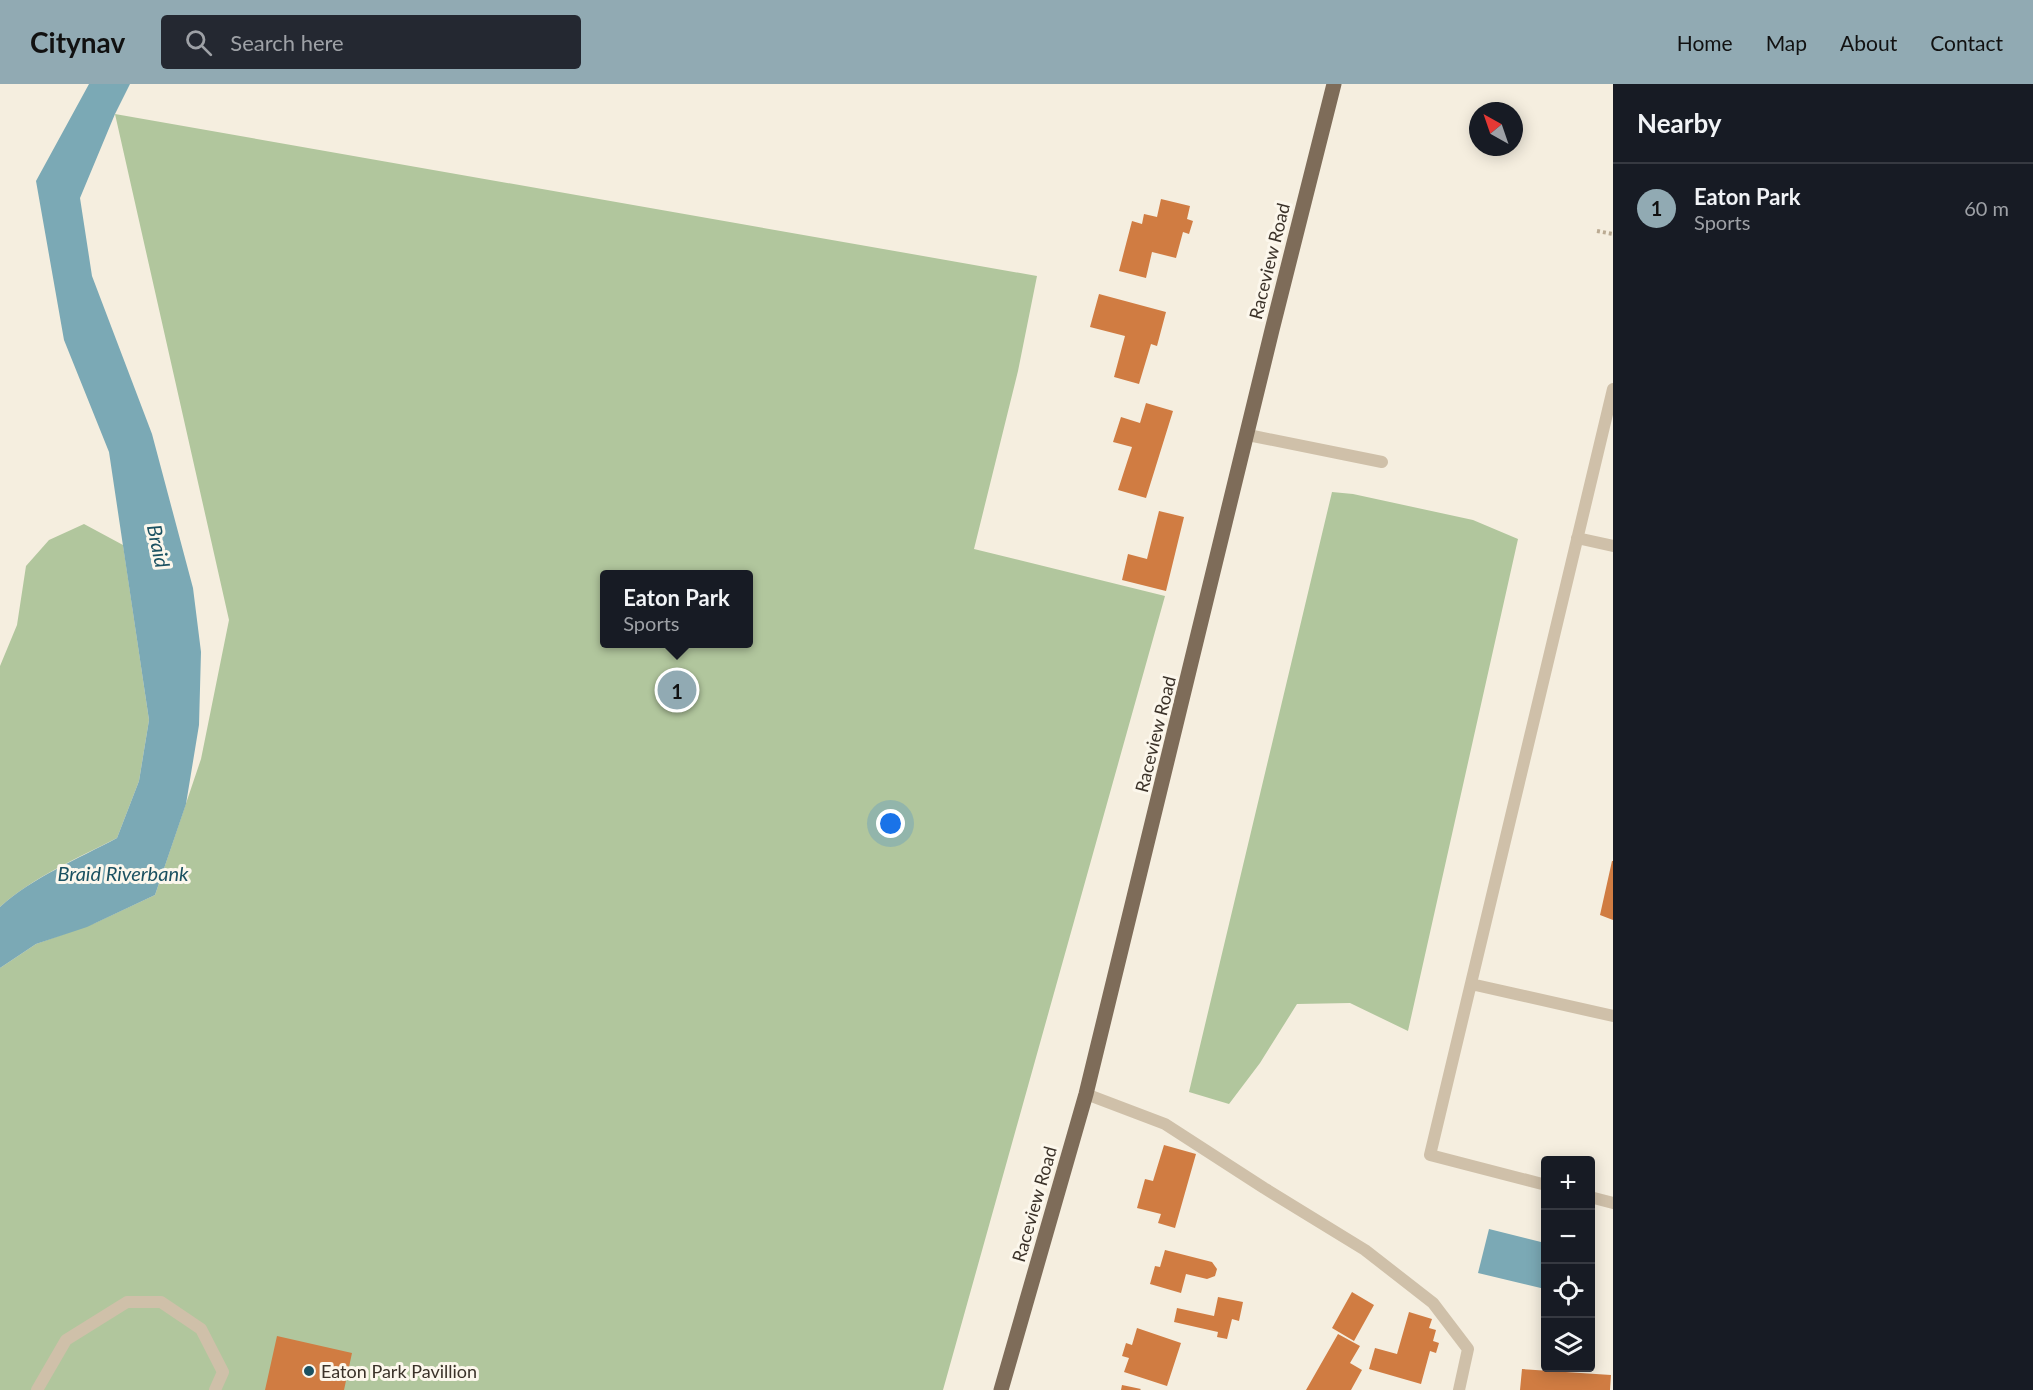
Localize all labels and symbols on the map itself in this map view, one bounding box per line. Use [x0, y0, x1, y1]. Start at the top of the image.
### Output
north arrow [1469, 102, 1523, 156]
street label: Raceview Road [1244, 201, 1294, 321]
water label: Braid [143, 522, 175, 570]
pin: 1 [658, 668, 696, 712]
street label: Raceview Road [1130, 674, 1180, 794]
your location [876, 809, 905, 838]
water label: Braid Riverbank [58, 861, 189, 885]
street label: Raceview Road [1007, 1144, 1061, 1264]
place label: Eaton Park Pavillion [321, 1360, 477, 1382]
marker: Eaton Park Pavillion [302, 1364, 316, 1378]

